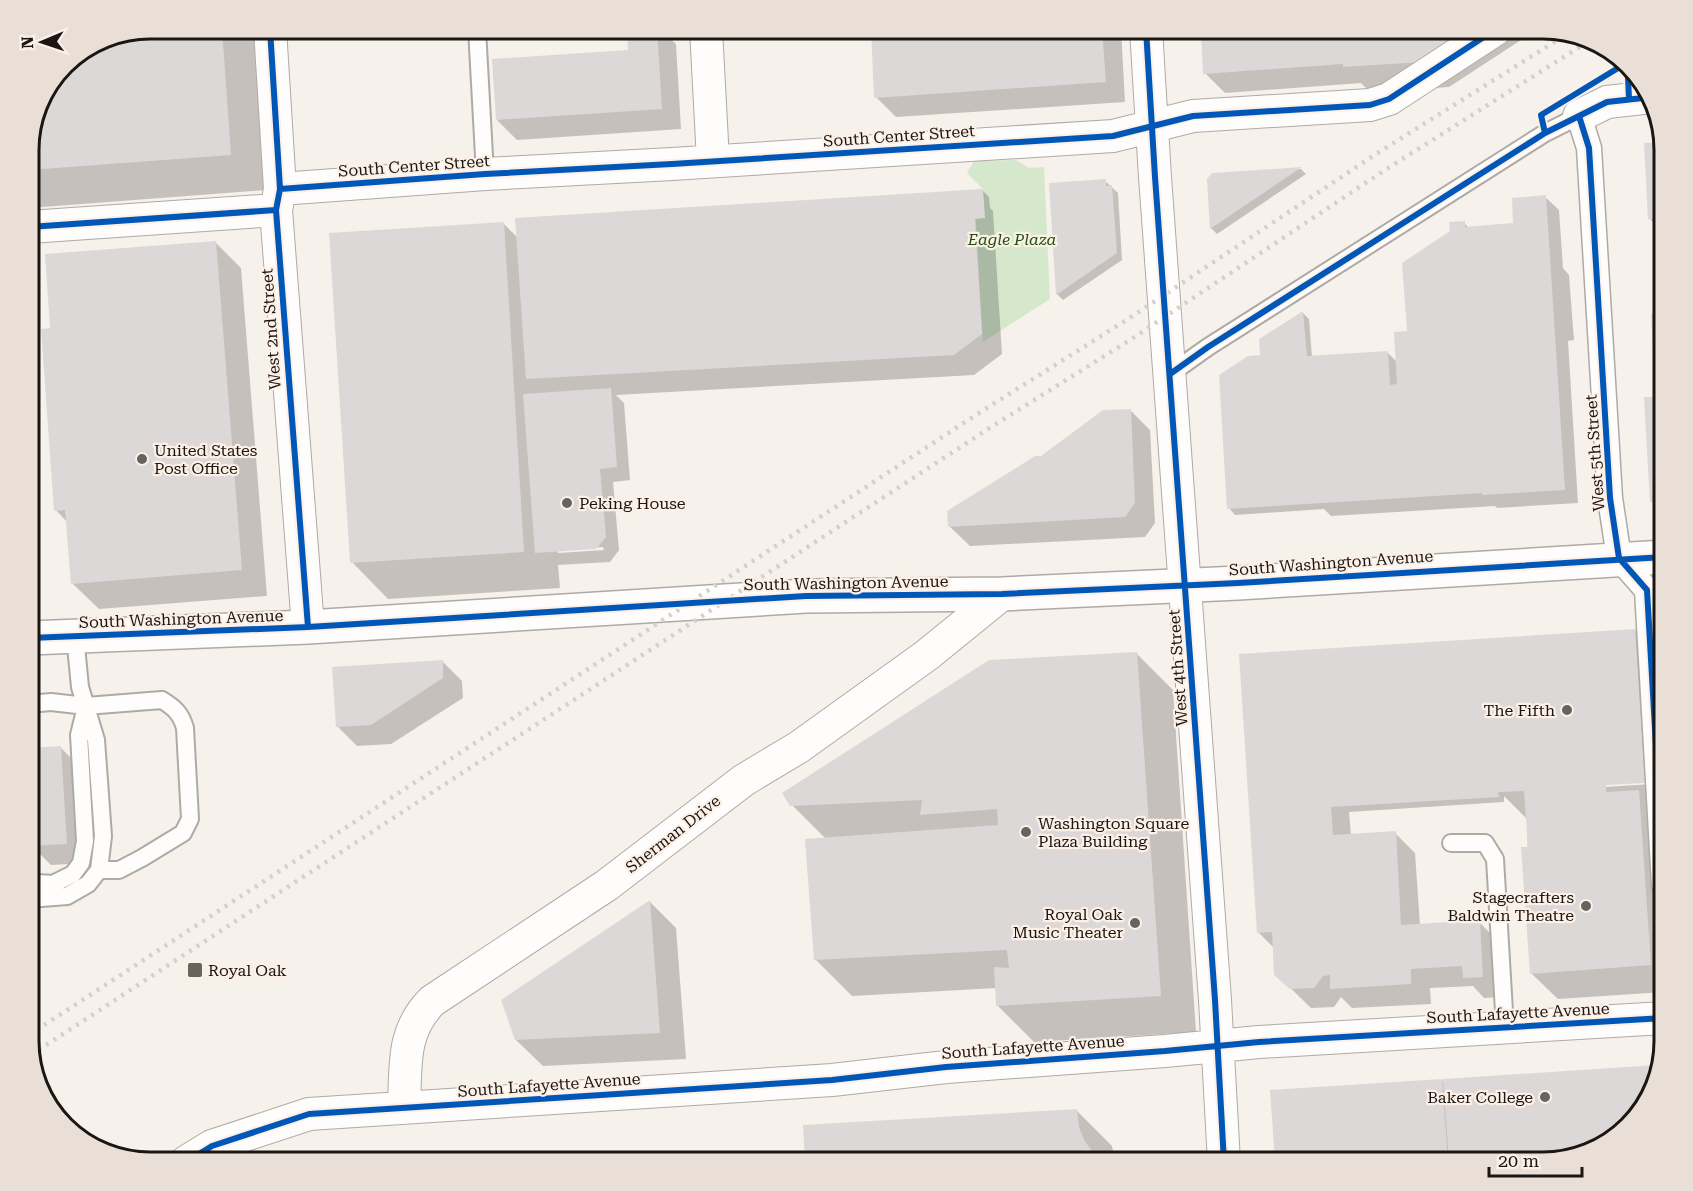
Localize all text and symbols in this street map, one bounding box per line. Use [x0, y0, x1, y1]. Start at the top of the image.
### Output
north arrow [12, 12, 72, 72]
text: N [18, 36, 37, 49]
street label: South Center Street [822, 121, 976, 151]
street label: South Center Street [337, 151, 491, 181]
park label: Eagle Plaza [967, 230, 1057, 249]
street label: West 2nd Street [257, 268, 285, 390]
street label: West 5th Street [1581, 394, 1609, 512]
place label: United States Post Office [154, 441, 258, 478]
marker: United States Post Office [135, 452, 149, 466]
place label: Peking House [579, 494, 686, 513]
marker: Peking House [560, 496, 574, 510]
street label: South Washington Avenue [1228, 546, 1434, 580]
street label: South Washington Avenue [744, 572, 949, 594]
street label: South Washington Avenue [78, 606, 284, 632]
street label: West 4th Street [1164, 609, 1192, 727]
place label: The Fifth [1484, 701, 1555, 720]
marker: The Fifth [1560, 703, 1574, 717]
street label: Sherman Drive [622, 791, 724, 877]
place label: Washington Square Plaza Building [1038, 814, 1189, 851]
marker: Washington Square Plaza Building [1019, 825, 1033, 839]
place label: Stagecrafters Baldwin Theatre [1447, 888, 1574, 925]
marker: Stagecrafters Baldwin Theatre [1579, 899, 1593, 913]
place label: Royal Oak Music Theater [1013, 905, 1123, 942]
marker: Royal Oak Music Theater [1128, 916, 1142, 930]
marker: Royal Oak [186, 961, 204, 979]
place label: Royal Oak [208, 961, 287, 980]
street label: South Lafayette Avenue [1426, 999, 1610, 1027]
street label: South Lafayette Avenue [941, 1031, 1125, 1063]
street label: South Lafayette Avenue [457, 1069, 641, 1101]
place label: Baker College [1427, 1088, 1533, 1107]
marker: Baker College [1538, 1090, 1552, 1104]
scale bar [1489, 1140, 1582, 1178]
text: 20 m [1498, 1150, 1539, 1171]

